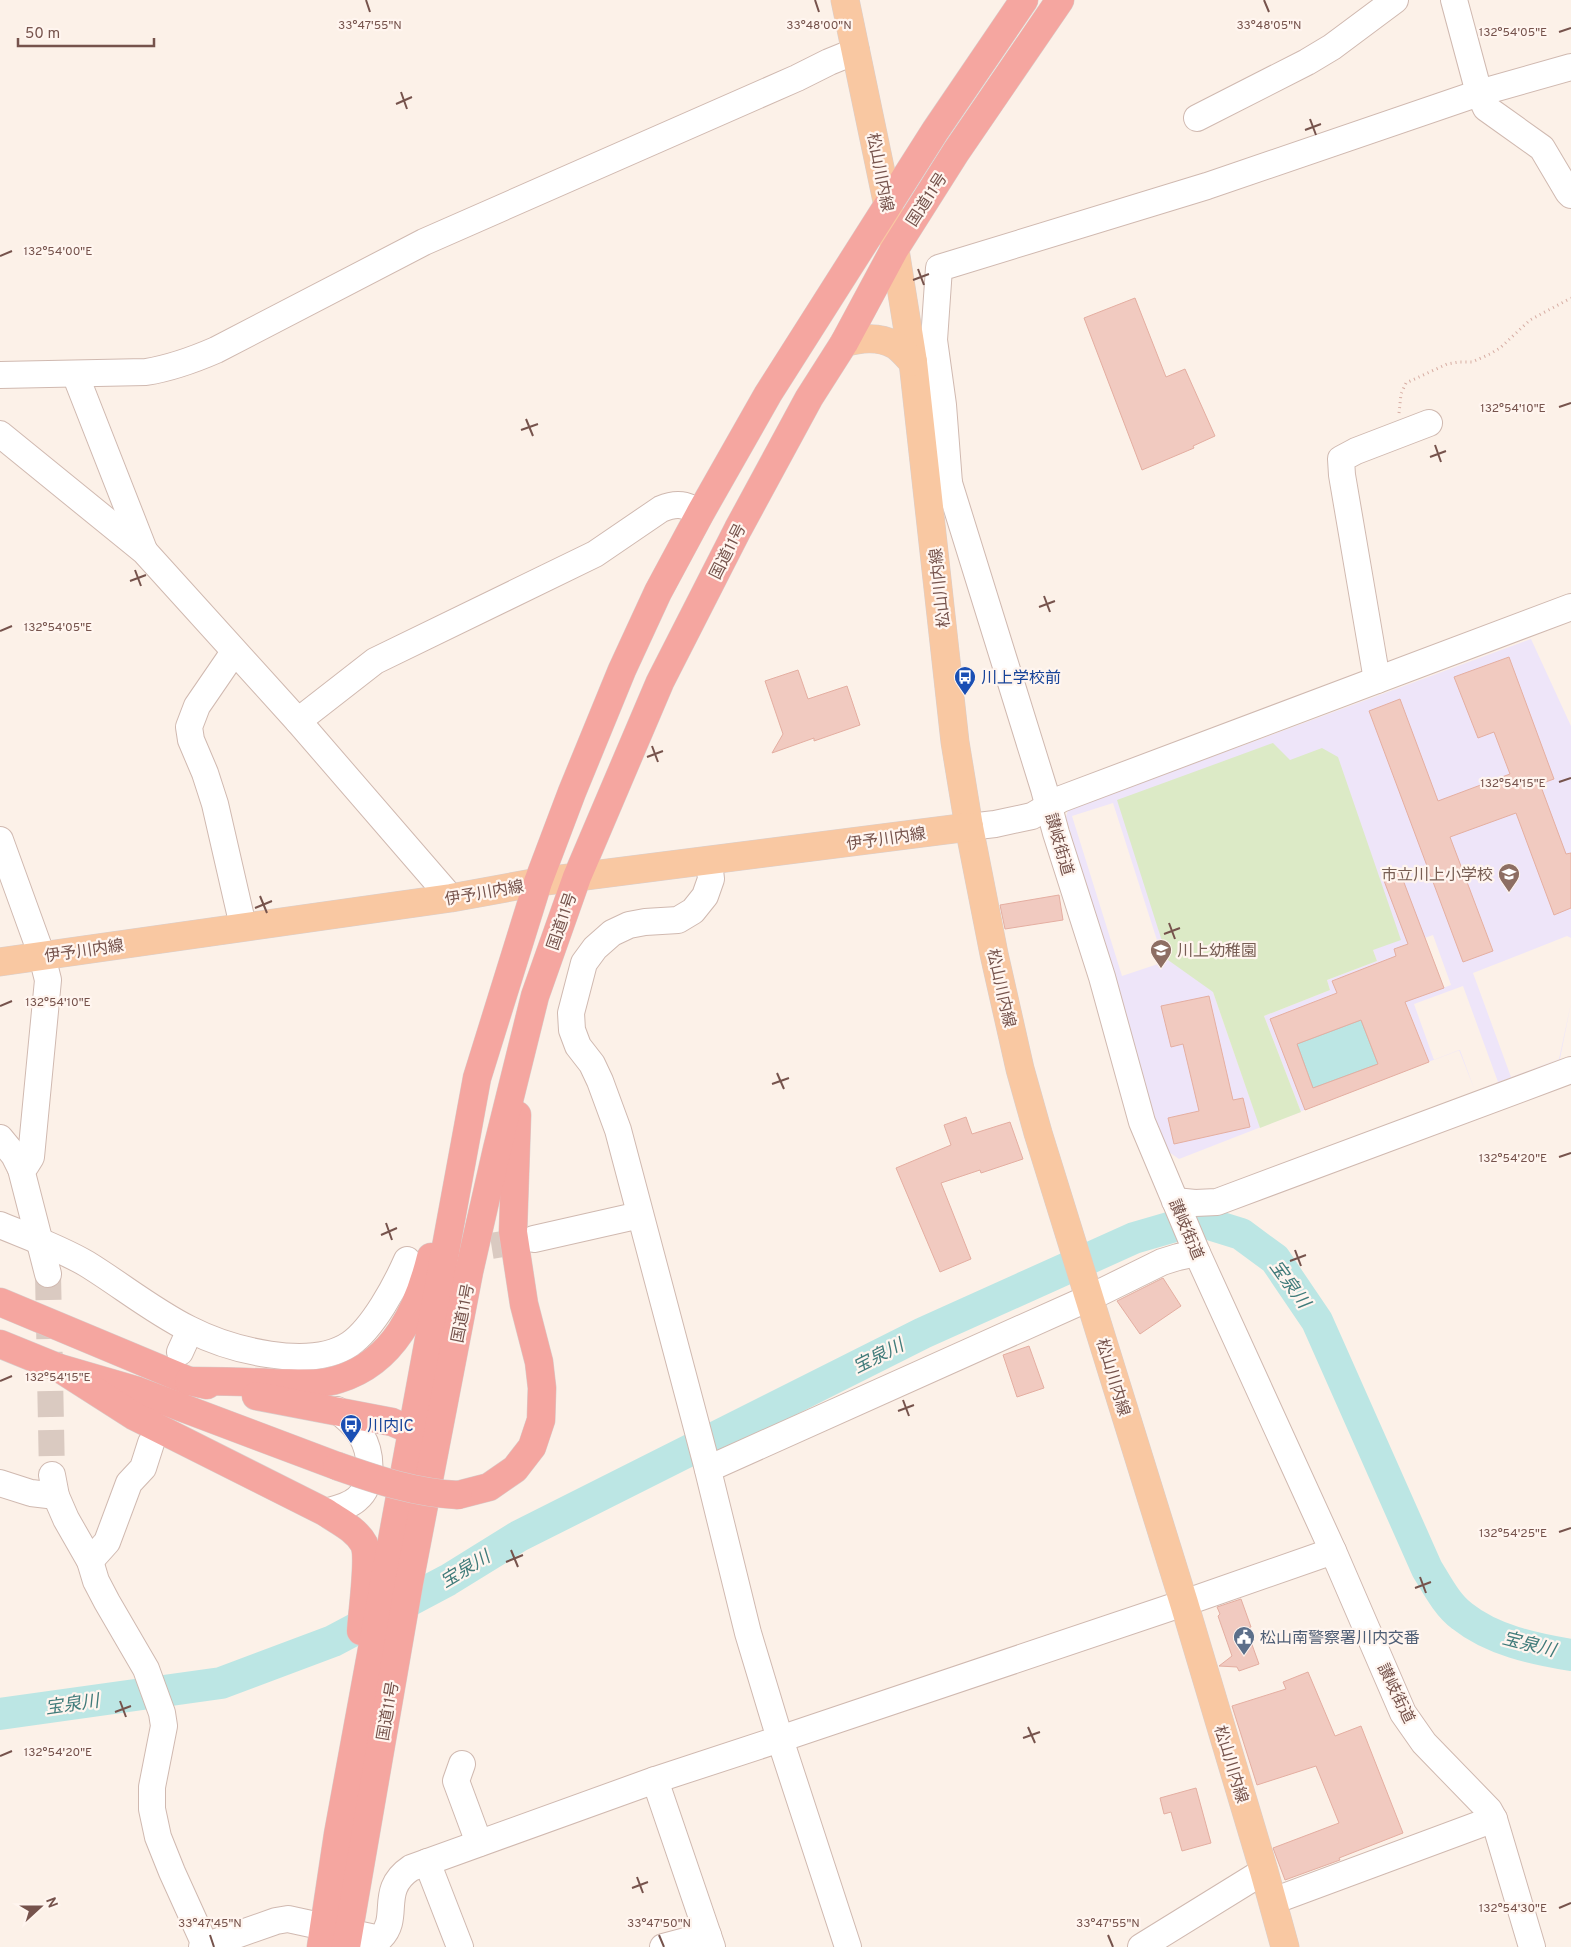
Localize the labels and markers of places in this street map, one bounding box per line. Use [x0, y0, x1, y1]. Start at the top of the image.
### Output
bus stop icon: 川上学校前 [953, 665, 977, 696]
place label: 川上学校前 [981, 669, 1061, 689]
school or university icon: 市立川上小学校 [1497, 862, 1521, 893]
place label: 市立川上小学校 [1381, 866, 1493, 886]
school or university icon: 川上幼稚園 [1149, 938, 1173, 969]
place label: 川上幼稚園 [1177, 942, 1257, 962]
bus stop icon: 川内IC [339, 1413, 363, 1444]
place label: 川内IC [367, 1417, 414, 1437]
public building icon: 松山南警察署川内交番 [1232, 1625, 1256, 1656]
place label: 松山南警察署川内交番 [1260, 1629, 1420, 1649]

